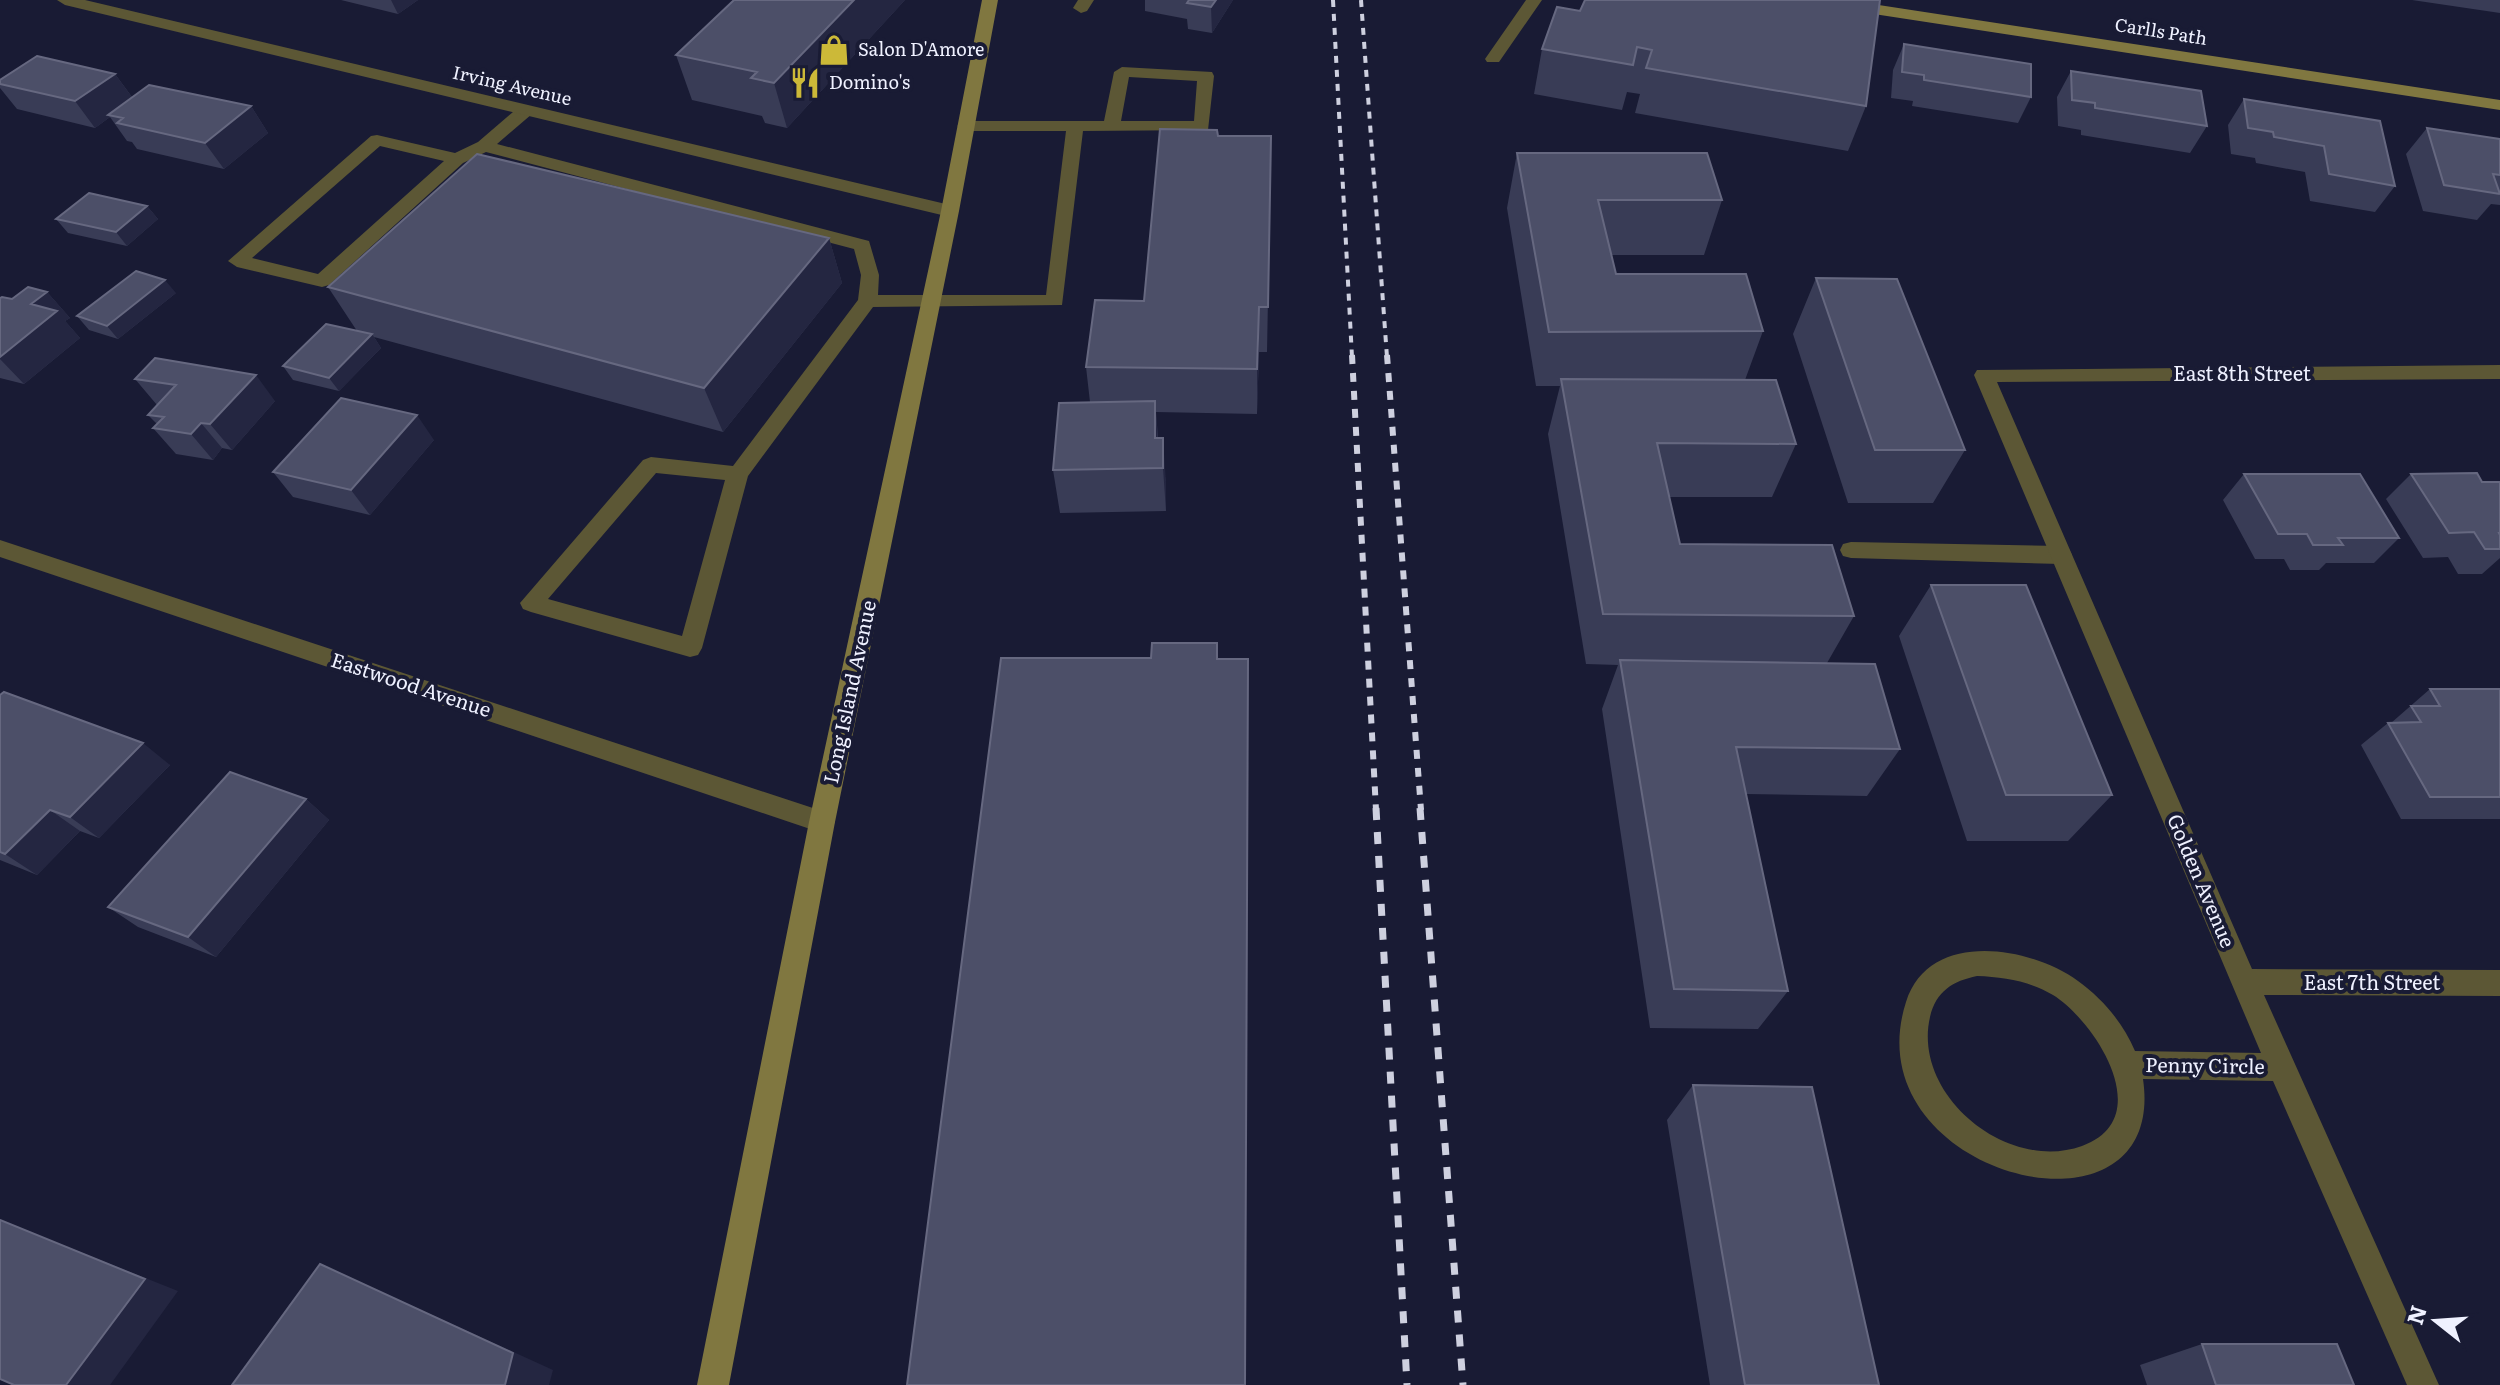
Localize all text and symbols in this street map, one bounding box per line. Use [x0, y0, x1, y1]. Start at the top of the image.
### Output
street label: Carlls Path [2113, 10, 2209, 51]
shop icon: Salon D'Amore [817, 33, 851, 67]
place label: Salon D'Amore [858, 35, 984, 62]
street label: Irving Avenue [450, 58, 574, 111]
restaurant icon: Domino's [788, 66, 822, 100]
place label: Domino's [829, 68, 910, 95]
street label: East 8th Street [2173, 357, 2311, 387]
street label: Long Island Avenue [814, 597, 882, 786]
street label: Eastwood Avenue [328, 643, 495, 723]
street label: Golden Avenue [2161, 809, 2245, 952]
street label: East 7th Street [2304, 966, 2440, 996]
street label: Penny Circle [2145, 1048, 2265, 1080]
north arrow [2396, 1281, 2476, 1361]
text: N [2397, 1301, 2434, 1328]

